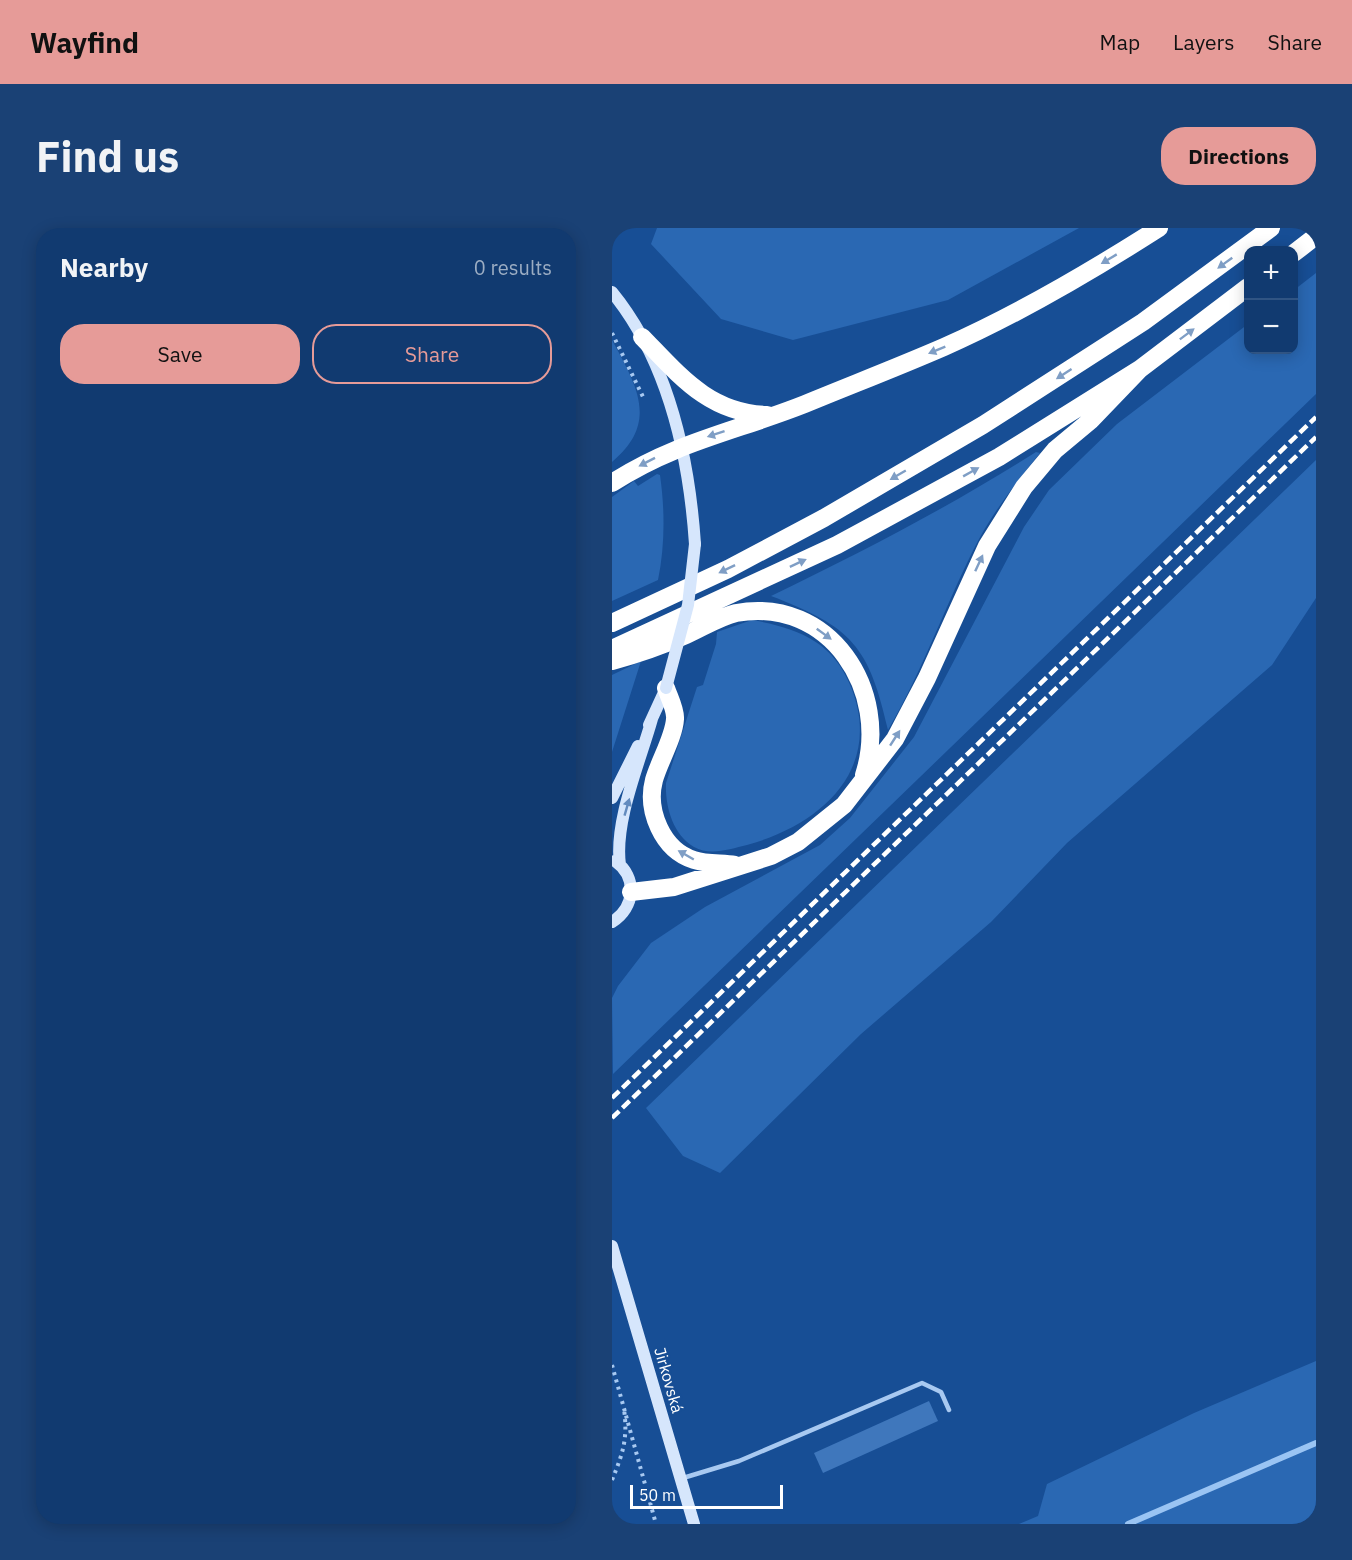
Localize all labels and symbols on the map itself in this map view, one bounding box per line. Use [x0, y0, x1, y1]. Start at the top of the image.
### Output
one-way arrow [1101, 253, 1118, 264]
one-way arrow [1217, 257, 1232, 269]
one-way arrow [1178, 328, 1194, 340]
one-way arrow [928, 345, 946, 355]
one-way arrow [1056, 368, 1072, 379]
one-way arrow [707, 430, 725, 440]
one-way arrow [638, 457, 655, 467]
one-way arrow [963, 467, 980, 477]
one-way arrow [890, 470, 906, 481]
one-way arrow [974, 553, 984, 571]
one-way arrow [790, 558, 807, 567]
one-way arrow [718, 565, 735, 574]
one-way arrow [816, 628, 832, 641]
one-way arrow [889, 730, 900, 747]
one-way arrow [623, 798, 632, 816]
one-way arrow [677, 850, 694, 860]
street label: Jirkovská [650, 1345, 688, 1416]
scale bar [630, 1482, 783, 1510]

